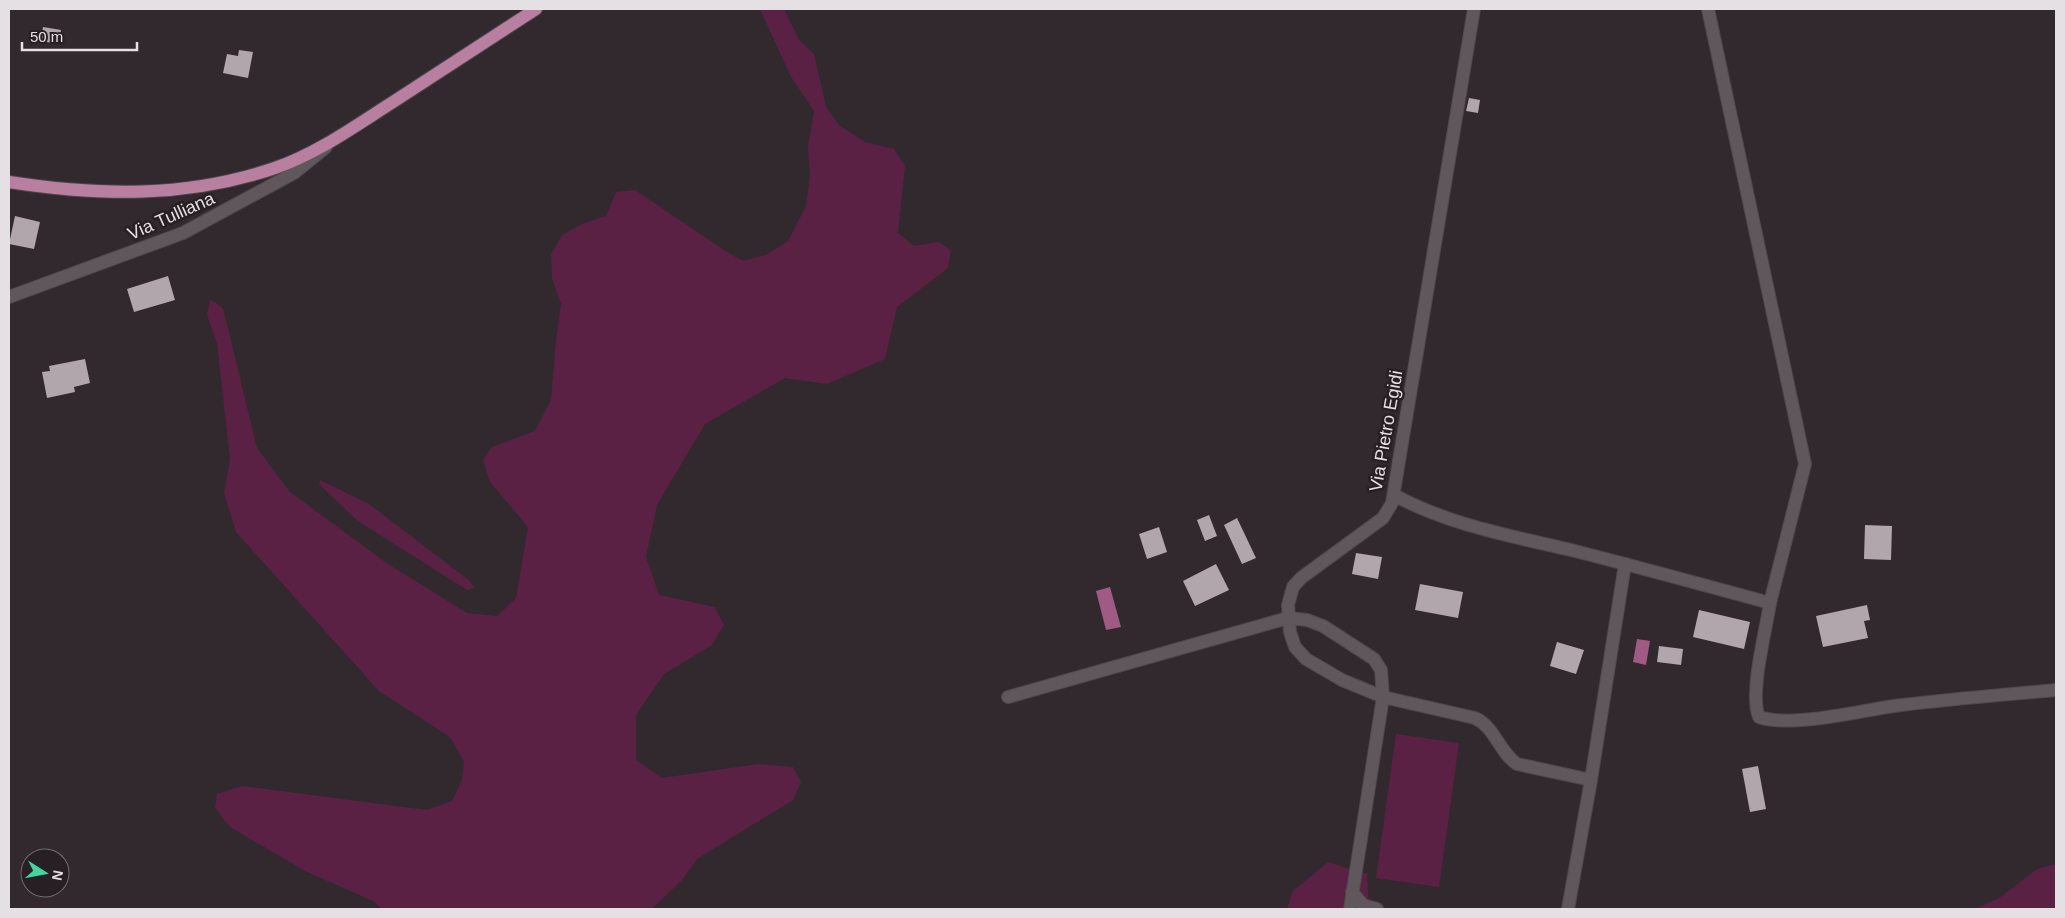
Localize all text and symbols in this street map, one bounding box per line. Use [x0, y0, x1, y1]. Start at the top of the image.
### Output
scale bar [22, 20, 138, 52]
text: 50 m [30, 28, 63, 45]
street label: Via Tulliana [125, 188, 218, 244]
street label: Via Pietro Egidi [1365, 369, 1407, 493]
north arrow [20, 848, 70, 898]
text: N [49, 869, 67, 882]

